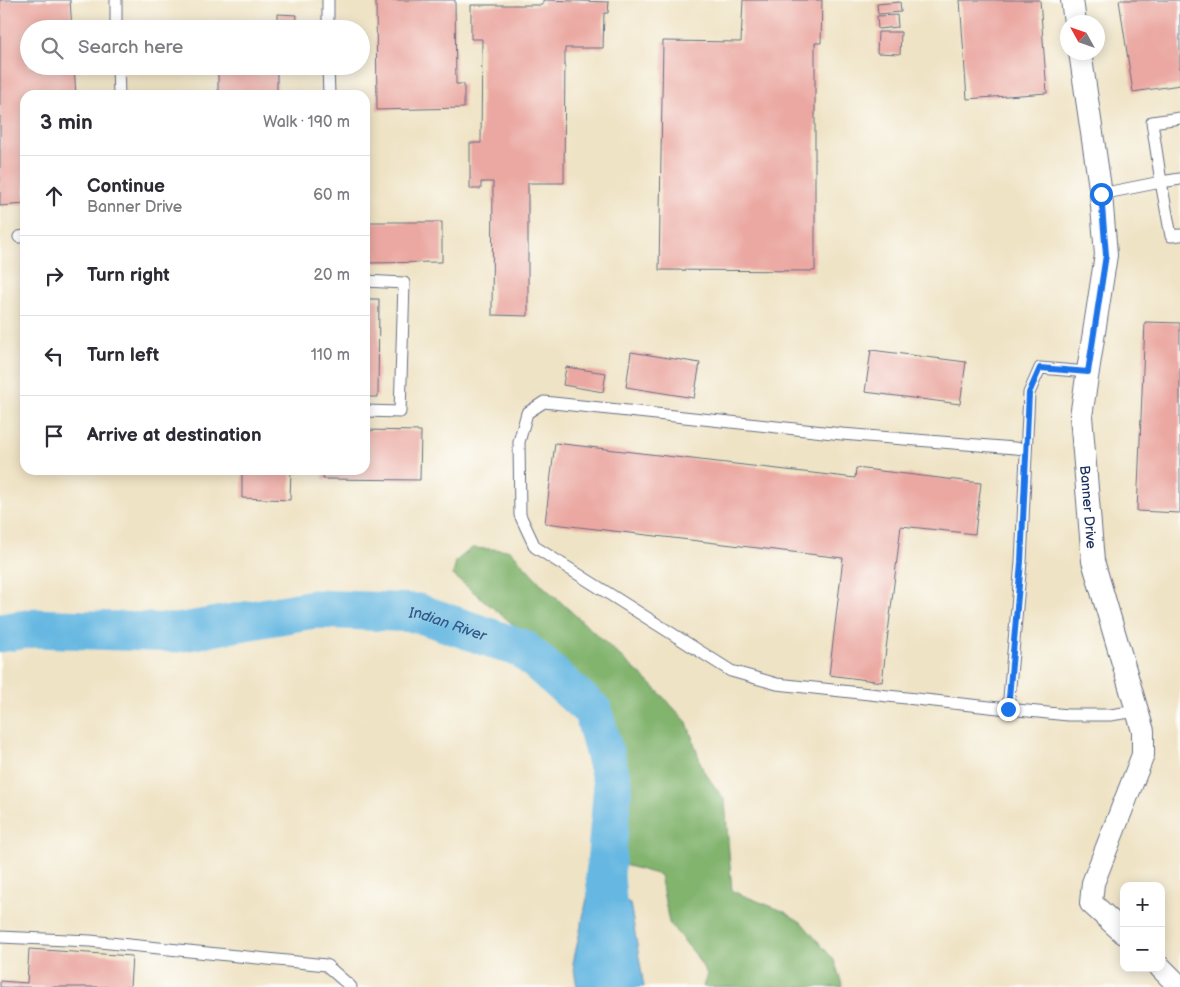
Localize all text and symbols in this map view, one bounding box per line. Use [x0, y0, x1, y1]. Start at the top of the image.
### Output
north arrow [1060, 15, 1105, 60]
search box [20, 20, 370, 75]
icon: search [38, 34, 66, 62]
text: Search here [78, 36, 183, 59]
text: 3 min [40, 110, 93, 135]
text: Walk · 190 m [263, 113, 350, 132]
text: Continue [87, 175, 165, 198]
icon: ahead [40, 182, 68, 210]
route start [1090, 183, 1113, 206]
text: 60 m [313, 186, 350, 205]
text: Banner Drive [87, 198, 182, 217]
icon: right [40, 262, 68, 290]
text: Turn right [87, 264, 170, 287]
text: 20 m [314, 266, 350, 285]
icon: left [40, 342, 68, 370]
text: Turn left [87, 344, 159, 367]
text: 110 m [311, 346, 350, 365]
icon: arrive [40, 422, 68, 450]
text: Arrive at destination [87, 424, 262, 447]
street label: Banner Drive [1076, 465, 1100, 549]
water label: Indian River [408, 604, 490, 646]
route end [997, 698, 1020, 721]
map controls [1120, 882, 1165, 972]
button: + [1120, 882, 1165, 927]
button: − [1120, 927, 1165, 972]

